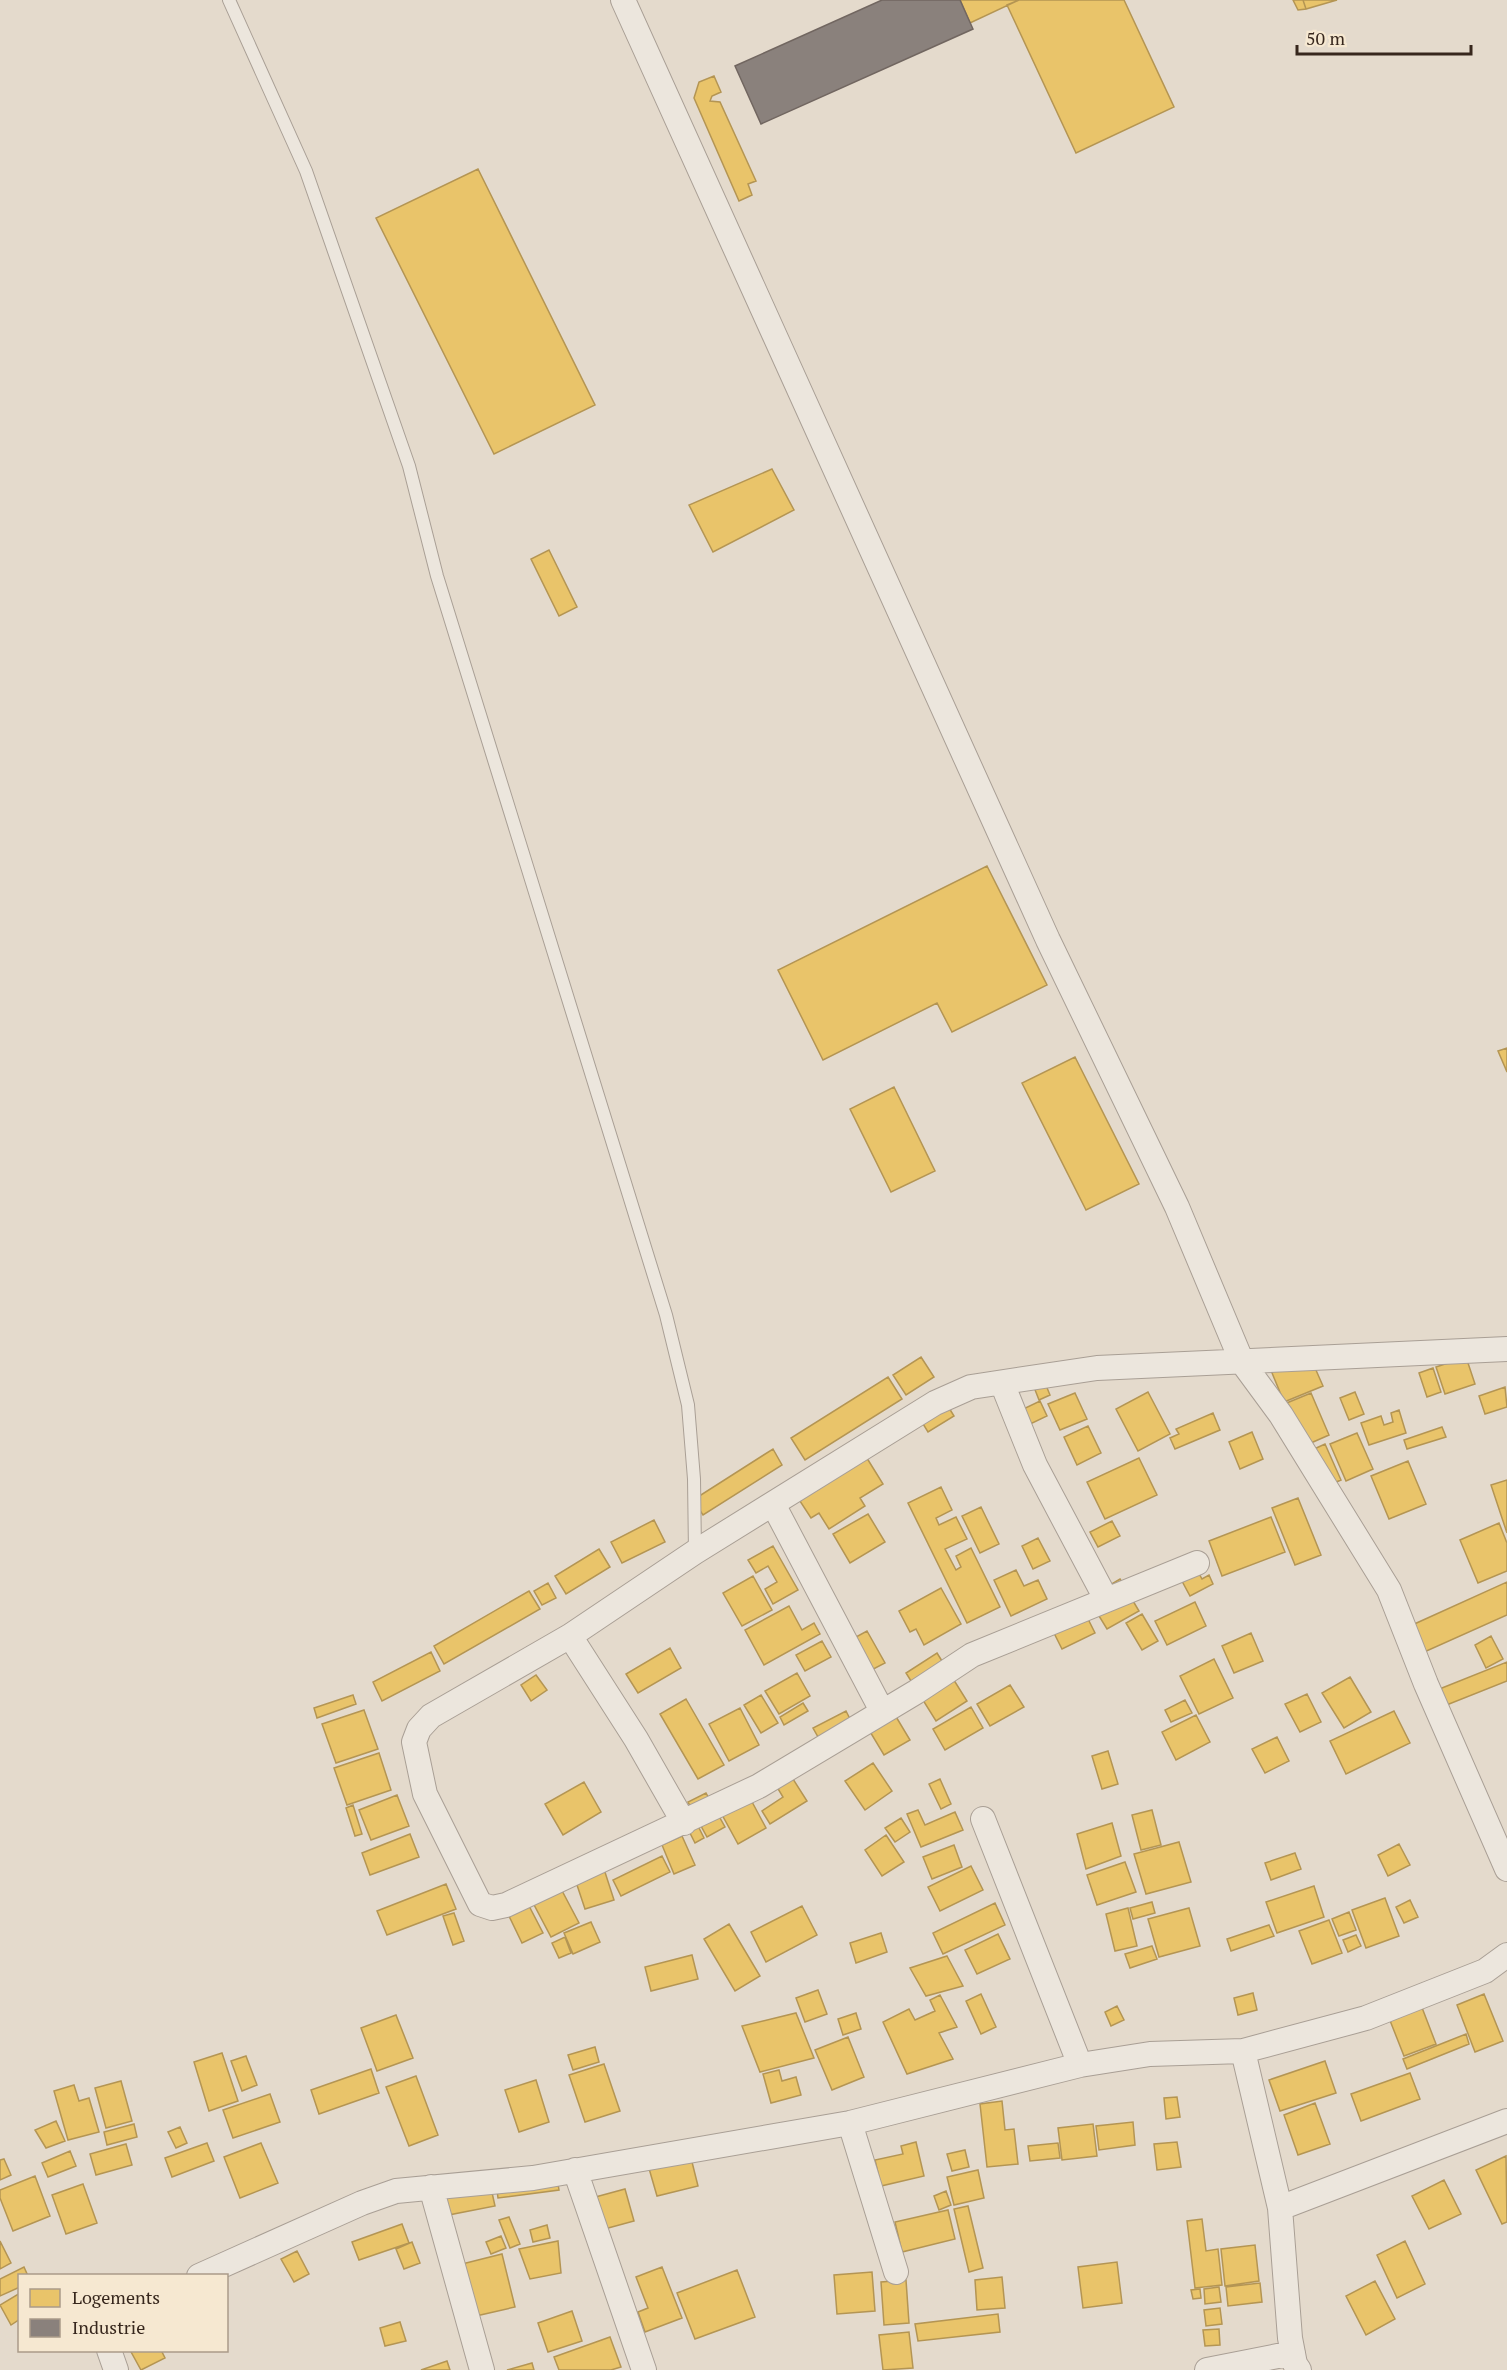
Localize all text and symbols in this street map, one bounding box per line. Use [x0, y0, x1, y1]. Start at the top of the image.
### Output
scale bar [1297, 18, 1471, 56]
text: 50 m [1306, 26, 1346, 50]
legend [18, 2274, 228, 2352]
text: Logements [72, 2285, 160, 2309]
text: Industrie [72, 2315, 145, 2339]

